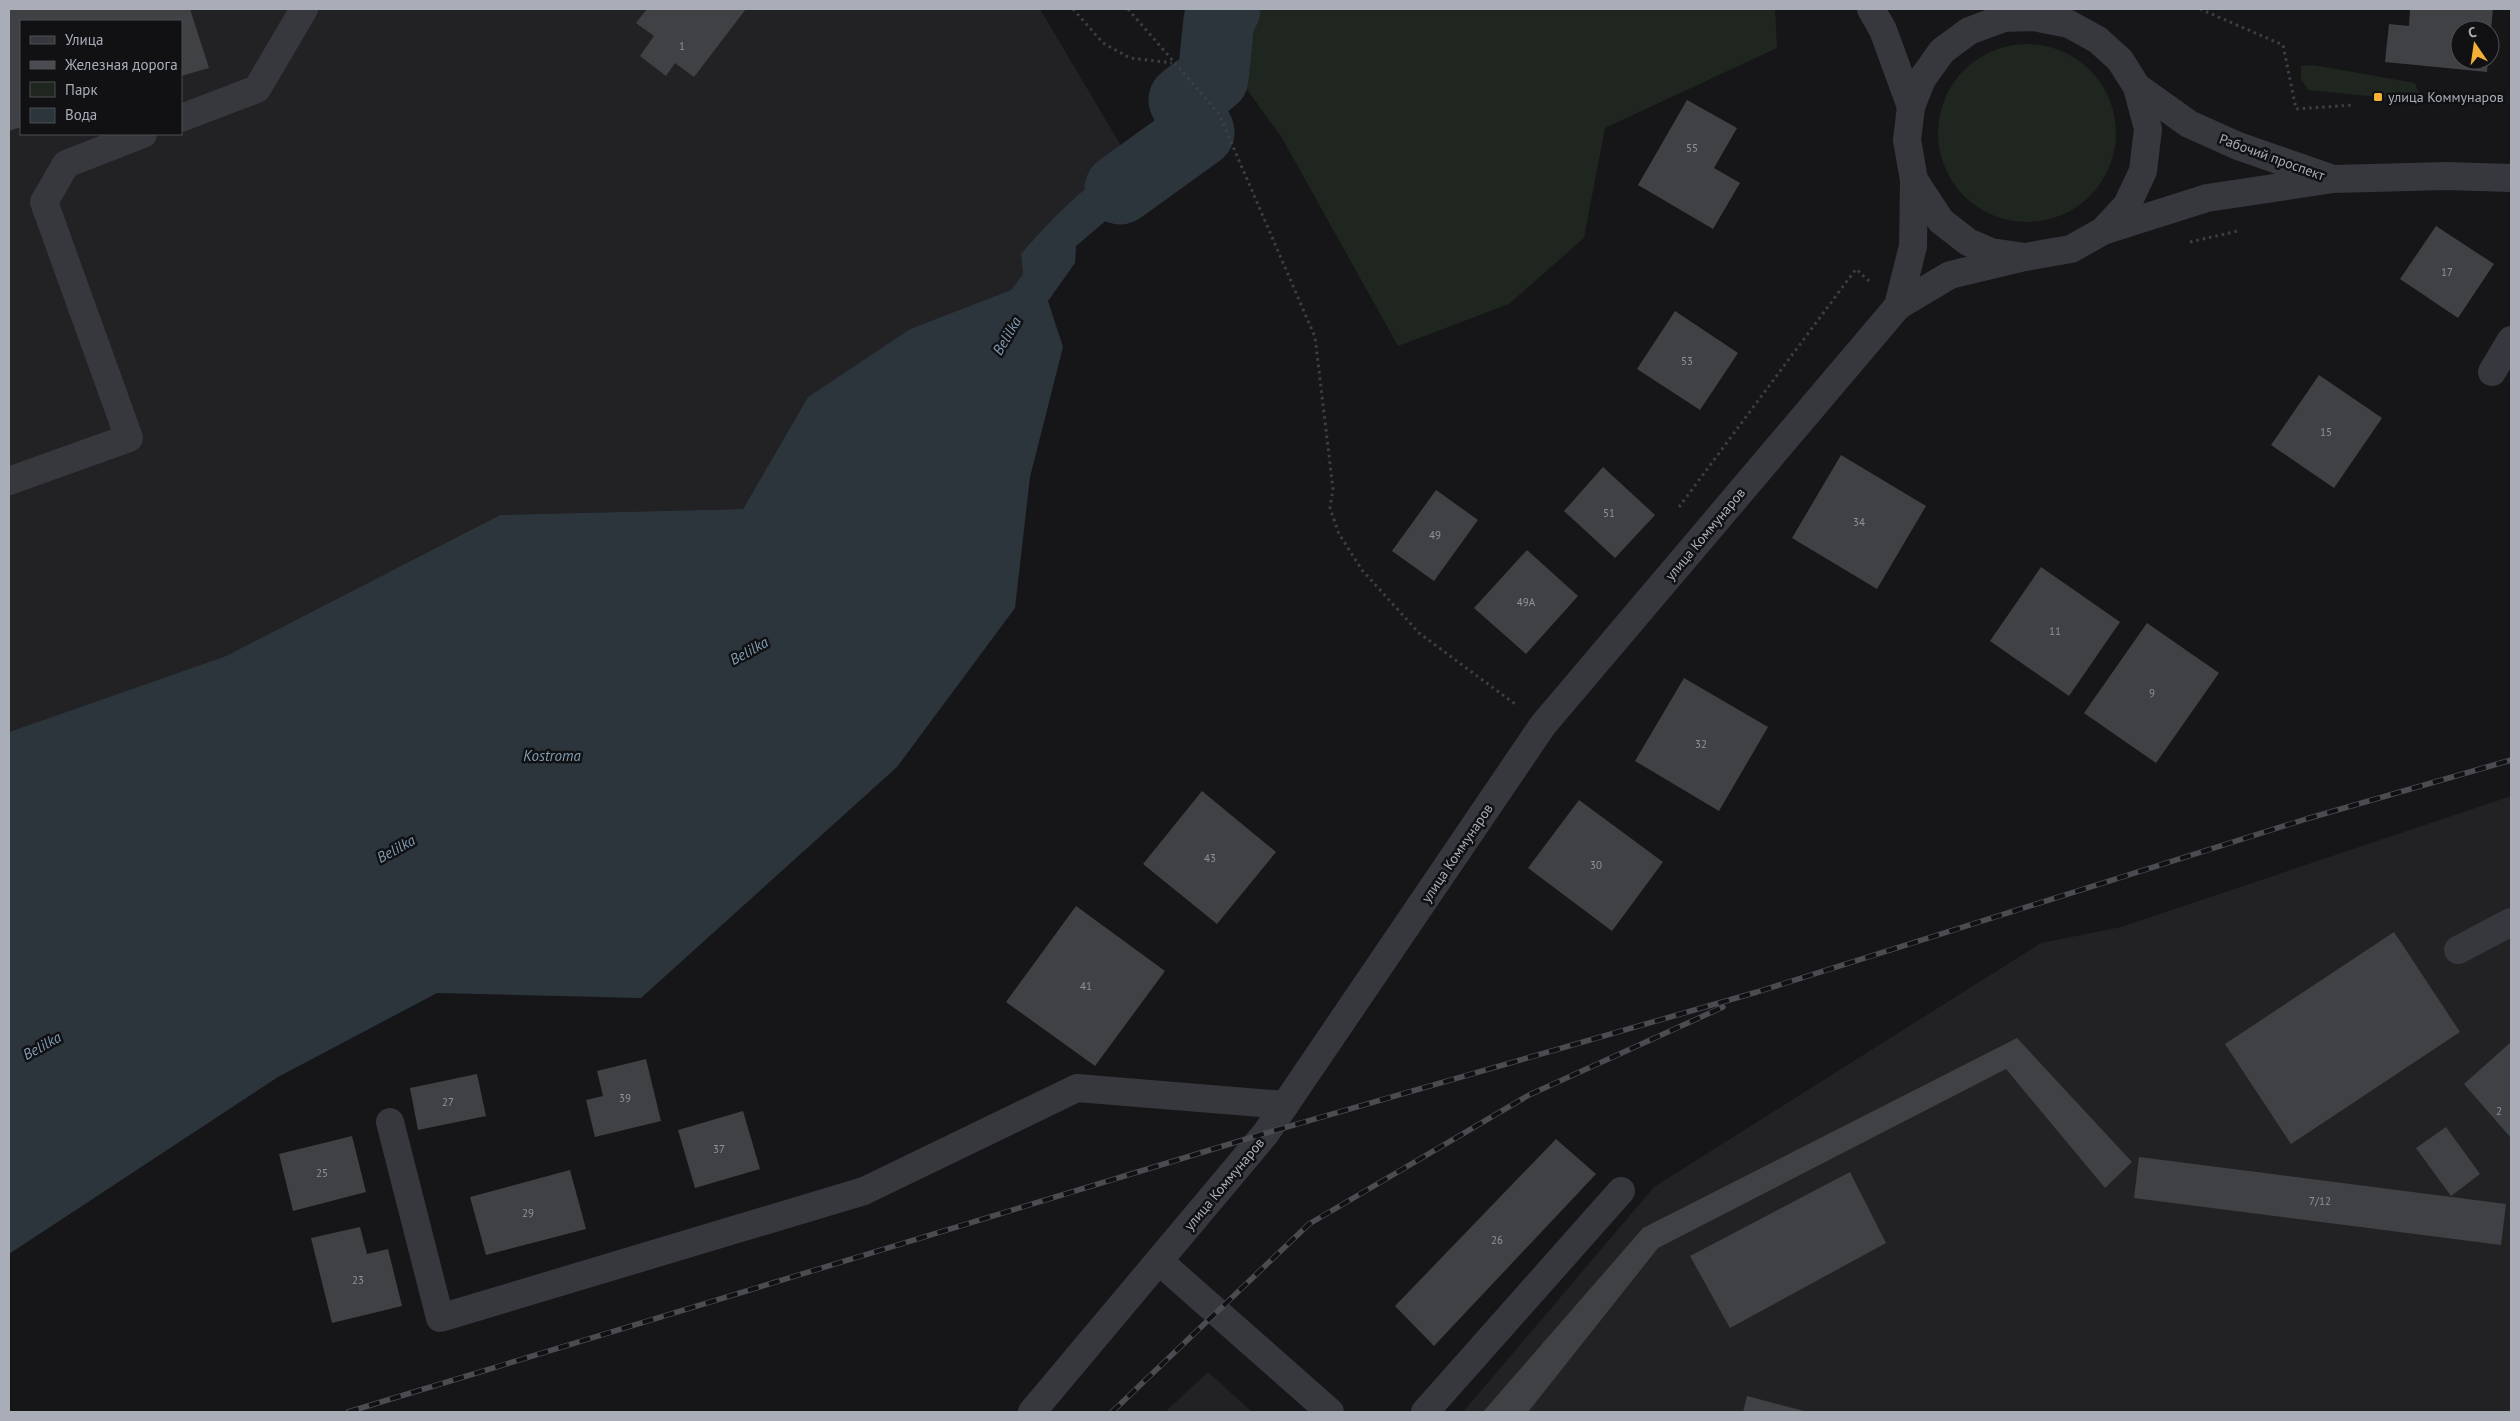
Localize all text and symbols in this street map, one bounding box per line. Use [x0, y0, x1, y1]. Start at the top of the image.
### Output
legend [20, 20, 182, 135]
north arrow [2450, 20, 2500, 70]
text: С [2466, 23, 2478, 42]
text: Улица [65, 30, 103, 49]
house number: 1 [679, 39, 685, 53]
text: Железная дорога [64, 55, 178, 74]
text: Парк [65, 80, 98, 99]
place label: улица Коммунаров [2388, 88, 2504, 106]
marker: улица Коммунаров [2372, 91, 2384, 103]
text: Вода [65, 105, 97, 124]
street label: Рабочий проспект [2217, 130, 2328, 185]
house number: 55 [1686, 141, 1698, 155]
house number: 17 [2441, 265, 2453, 279]
water label: Belilka [988, 313, 1025, 358]
house number: 53 [1681, 354, 1693, 368]
house number: 15 [2320, 425, 2332, 439]
street label: улица Коммунаров [1661, 484, 1749, 584]
house number: 51 [1603, 506, 1615, 520]
house number: 34 [1853, 515, 1865, 529]
house number: 49 [1429, 528, 1441, 542]
house number: 49А [1517, 595, 1536, 609]
house number: 11 [2049, 624, 2061, 638]
water label: Belilka [726, 632, 772, 669]
house number: 9 [2149, 686, 2155, 700]
house number: 32 [1695, 737, 1707, 751]
water label: Kostroma [523, 746, 581, 765]
street label: улица Коммунаров [1417, 800, 1497, 906]
water label: Belilka [373, 830, 419, 867]
house number: 43 [1204, 851, 1216, 865]
house number: 30 [1590, 858, 1602, 872]
house number: 41 [1080, 979, 1092, 993]
water label: Belilka [19, 1027, 65, 1064]
house number: 39 [619, 1091, 631, 1105]
house number: 27 [442, 1095, 454, 1109]
house number: 2 [2496, 1104, 2502, 1118]
street label: улица Коммунаров [1180, 1134, 1268, 1234]
house number: 37 [713, 1142, 725, 1156]
house number: 25 [316, 1166, 328, 1180]
house number: 7/12 [2309, 1194, 2331, 1208]
house number: 29 [522, 1206, 534, 1220]
house number: 26 [1491, 1233, 1503, 1247]
house number: 23 [352, 1273, 364, 1287]

